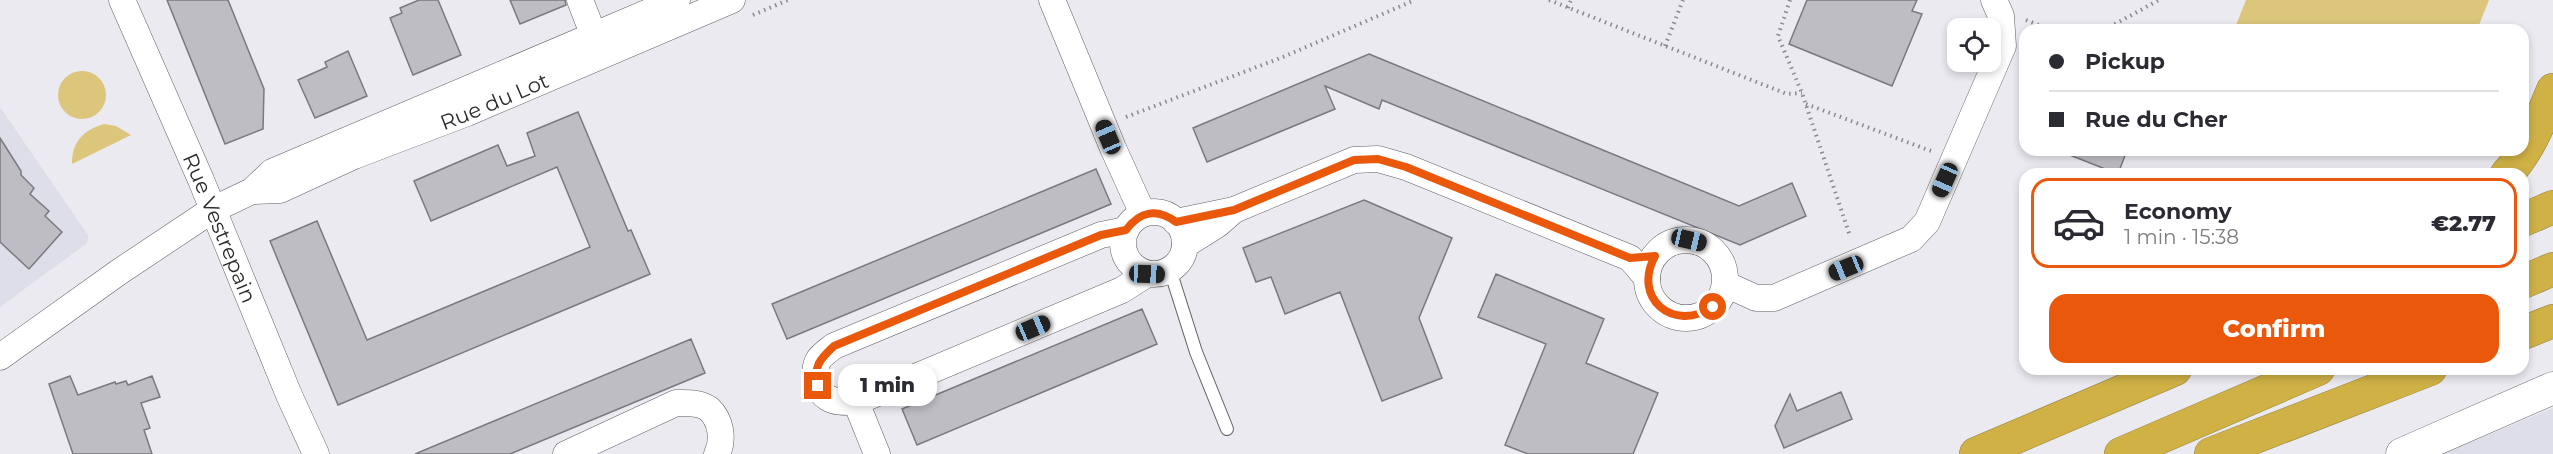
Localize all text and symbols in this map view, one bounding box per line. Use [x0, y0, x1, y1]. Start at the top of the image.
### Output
map controls [1947, 18, 2001, 72]
button: locate [1947, 18, 2001, 72]
text: Pickup [2085, 48, 2165, 75]
street label: Rue du Lot [436, 67, 552, 135]
text: Rue du Cher [2085, 106, 2228, 133]
car [1093, 117, 1123, 157]
street label: Rue Vestrepain [178, 149, 262, 306]
car [1929, 160, 1961, 200]
icon: car [2052, 196, 2106, 250]
text: Economy [2124, 198, 2232, 225]
text: €2.77 [2431, 210, 2496, 237]
text: 1 min · 15:38 [2124, 225, 2239, 249]
car [1669, 227, 1709, 253]
car [1826, 253, 1866, 283]
car [1129, 264, 1165, 284]
route start [1699, 293, 1726, 320]
button: Confirm [2049, 294, 2499, 363]
car [1013, 313, 1053, 343]
callout: 1 min [839, 365, 938, 407]
route end [804, 372, 831, 399]
text: 1 min [860, 373, 915, 397]

